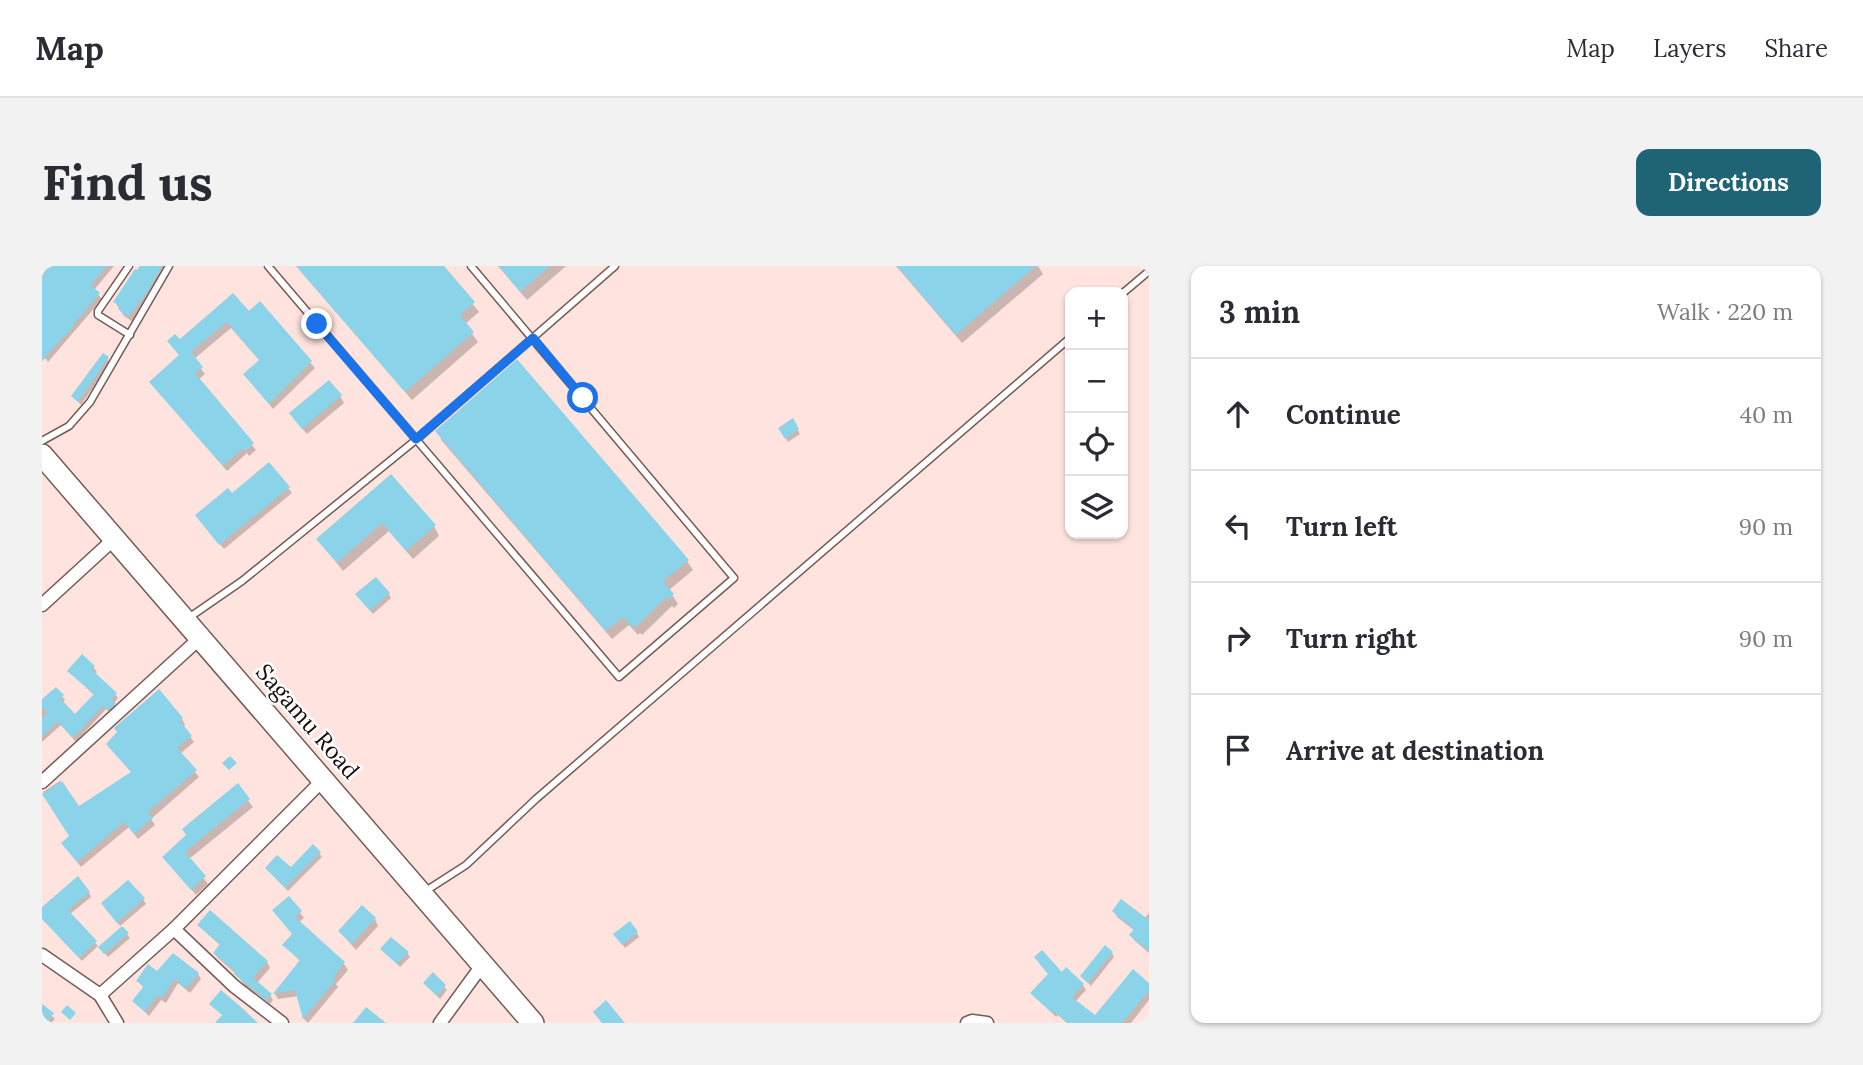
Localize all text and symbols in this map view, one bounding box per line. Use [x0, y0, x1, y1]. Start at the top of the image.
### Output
text: Map [35, 27, 104, 69]
text: Map [1566, 33, 1615, 64]
text: Layers [1653, 33, 1726, 64]
text: Share [1764, 33, 1828, 64]
button: Directions [1636, 149, 1821, 216]
text: Find us [42, 151, 213, 213]
map controls [1065, 287, 1128, 539]
button: + [1065, 287, 1128, 350]
text: 3 min [1219, 293, 1300, 331]
text: Walk · 220 m [1657, 297, 1793, 326]
route end [301, 308, 332, 339]
button: − [1065, 350, 1128, 413]
route start [567, 382, 598, 413]
icon: ahead [1219, 395, 1257, 433]
text: Continue [1286, 398, 1401, 431]
text: 40 m [1740, 400, 1793, 429]
button: locate [1065, 413, 1128, 476]
button: layers [1065, 476, 1128, 539]
icon: left [1219, 507, 1257, 545]
text: Turn left [1286, 510, 1397, 543]
text: 90 m [1739, 512, 1793, 541]
icon: right [1219, 619, 1257, 657]
text: Turn right [1286, 622, 1417, 655]
text: 90 m [1739, 624, 1793, 653]
street label: Sagamu Road [250, 657, 366, 785]
icon: arrive [1219, 731, 1257, 769]
text: Arrive at destination [1286, 734, 1544, 767]

